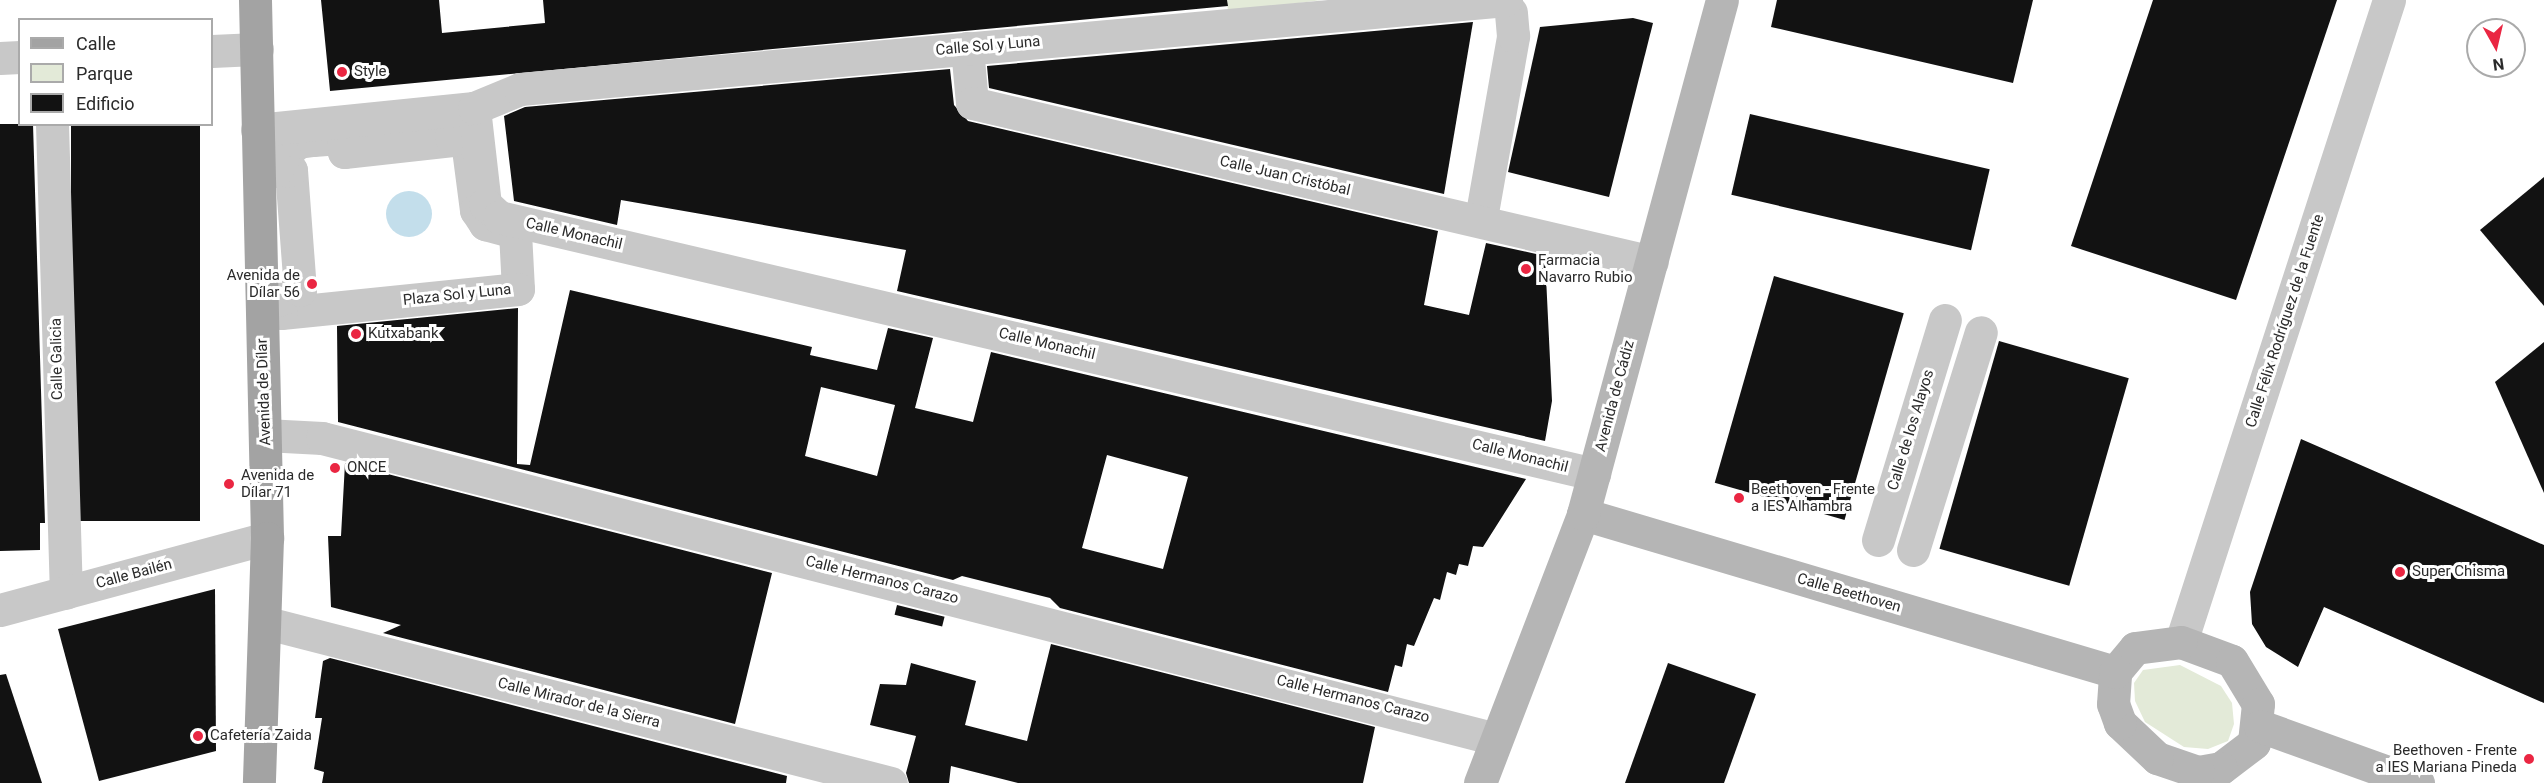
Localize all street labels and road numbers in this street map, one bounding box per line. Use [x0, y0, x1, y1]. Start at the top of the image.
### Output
street label: Calle Sol y Luna [935, 32, 1041, 60]
street label: Calle Juan Cristóbal [1218, 152, 1352, 200]
street label: Calle Félix Rodríguez de la Fuente [2242, 212, 2328, 430]
street label: Calle Monachil [524, 214, 624, 254]
street label: Plaza Sol y Luna [402, 280, 512, 310]
street label: Calle Galicia [47, 318, 67, 400]
street label: Calle Monachil [997, 324, 1097, 364]
street label: Avenida de Dílar [253, 338, 275, 446]
street label: Avenida de Cádiz [1591, 338, 1639, 454]
street label: Calle de los Alayos [1884, 367, 1938, 493]
street label: Calle Monachil [1470, 435, 1570, 477]
street label: Calle Hermanos Carazo [804, 552, 960, 608]
street label: Calle Bailén [94, 555, 174, 593]
street label: Calle Beethoven [1795, 570, 1903, 616]
street label: Calle Hermanos Carazo [1275, 671, 1431, 727]
street label: Calle Mirador de la Sierra [496, 674, 662, 732]

